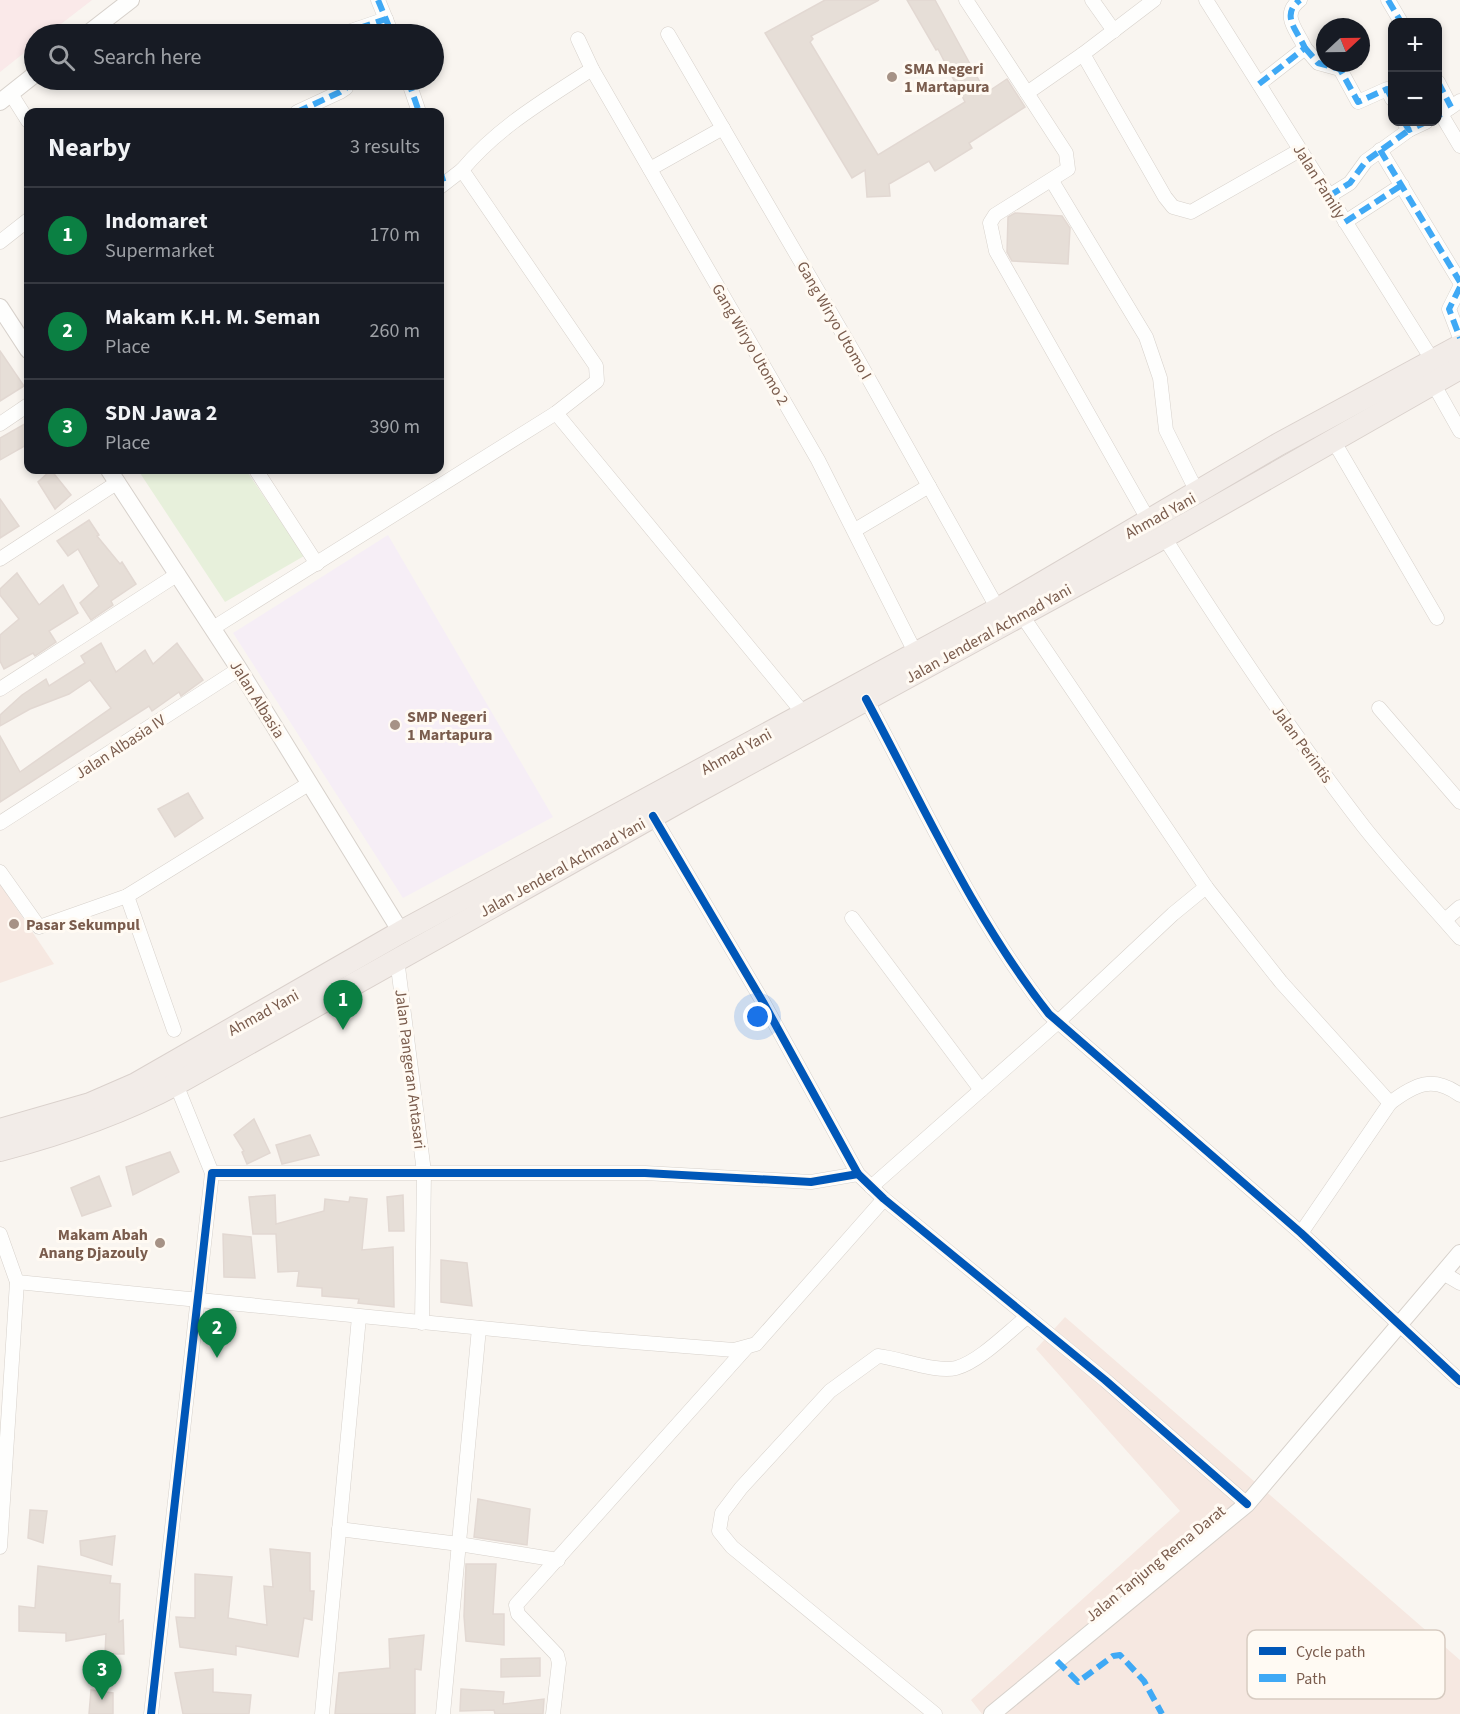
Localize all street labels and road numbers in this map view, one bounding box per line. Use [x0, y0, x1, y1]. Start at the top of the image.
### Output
street label: Jalan Family [1288, 140, 1351, 223]
street label: Gang Wiryo Utomo I [791, 257, 877, 384]
street label: Gang Wiryo Utomo 2 [706, 280, 794, 409]
street label: Ahmad Yani [1121, 487, 1200, 544]
street label: Jalan Jenderal Achmad Yani [901, 579, 1076, 689]
street label: Jalan Albasia [225, 656, 290, 743]
street label: Jalan Perintis [1267, 701, 1338, 788]
street label: Jalan Albasia IV [71, 709, 171, 784]
street label: Ahmad Yani [697, 723, 776, 780]
street label: Jalan Jenderal Achmad Yani [475, 813, 650, 923]
street label: Ahmad Yani [224, 984, 303, 1041]
street label: Jalan Pangeran Antasari [389, 988, 431, 1150]
street label: Jalan Tanjung Rema Darat [1081, 1500, 1231, 1627]

